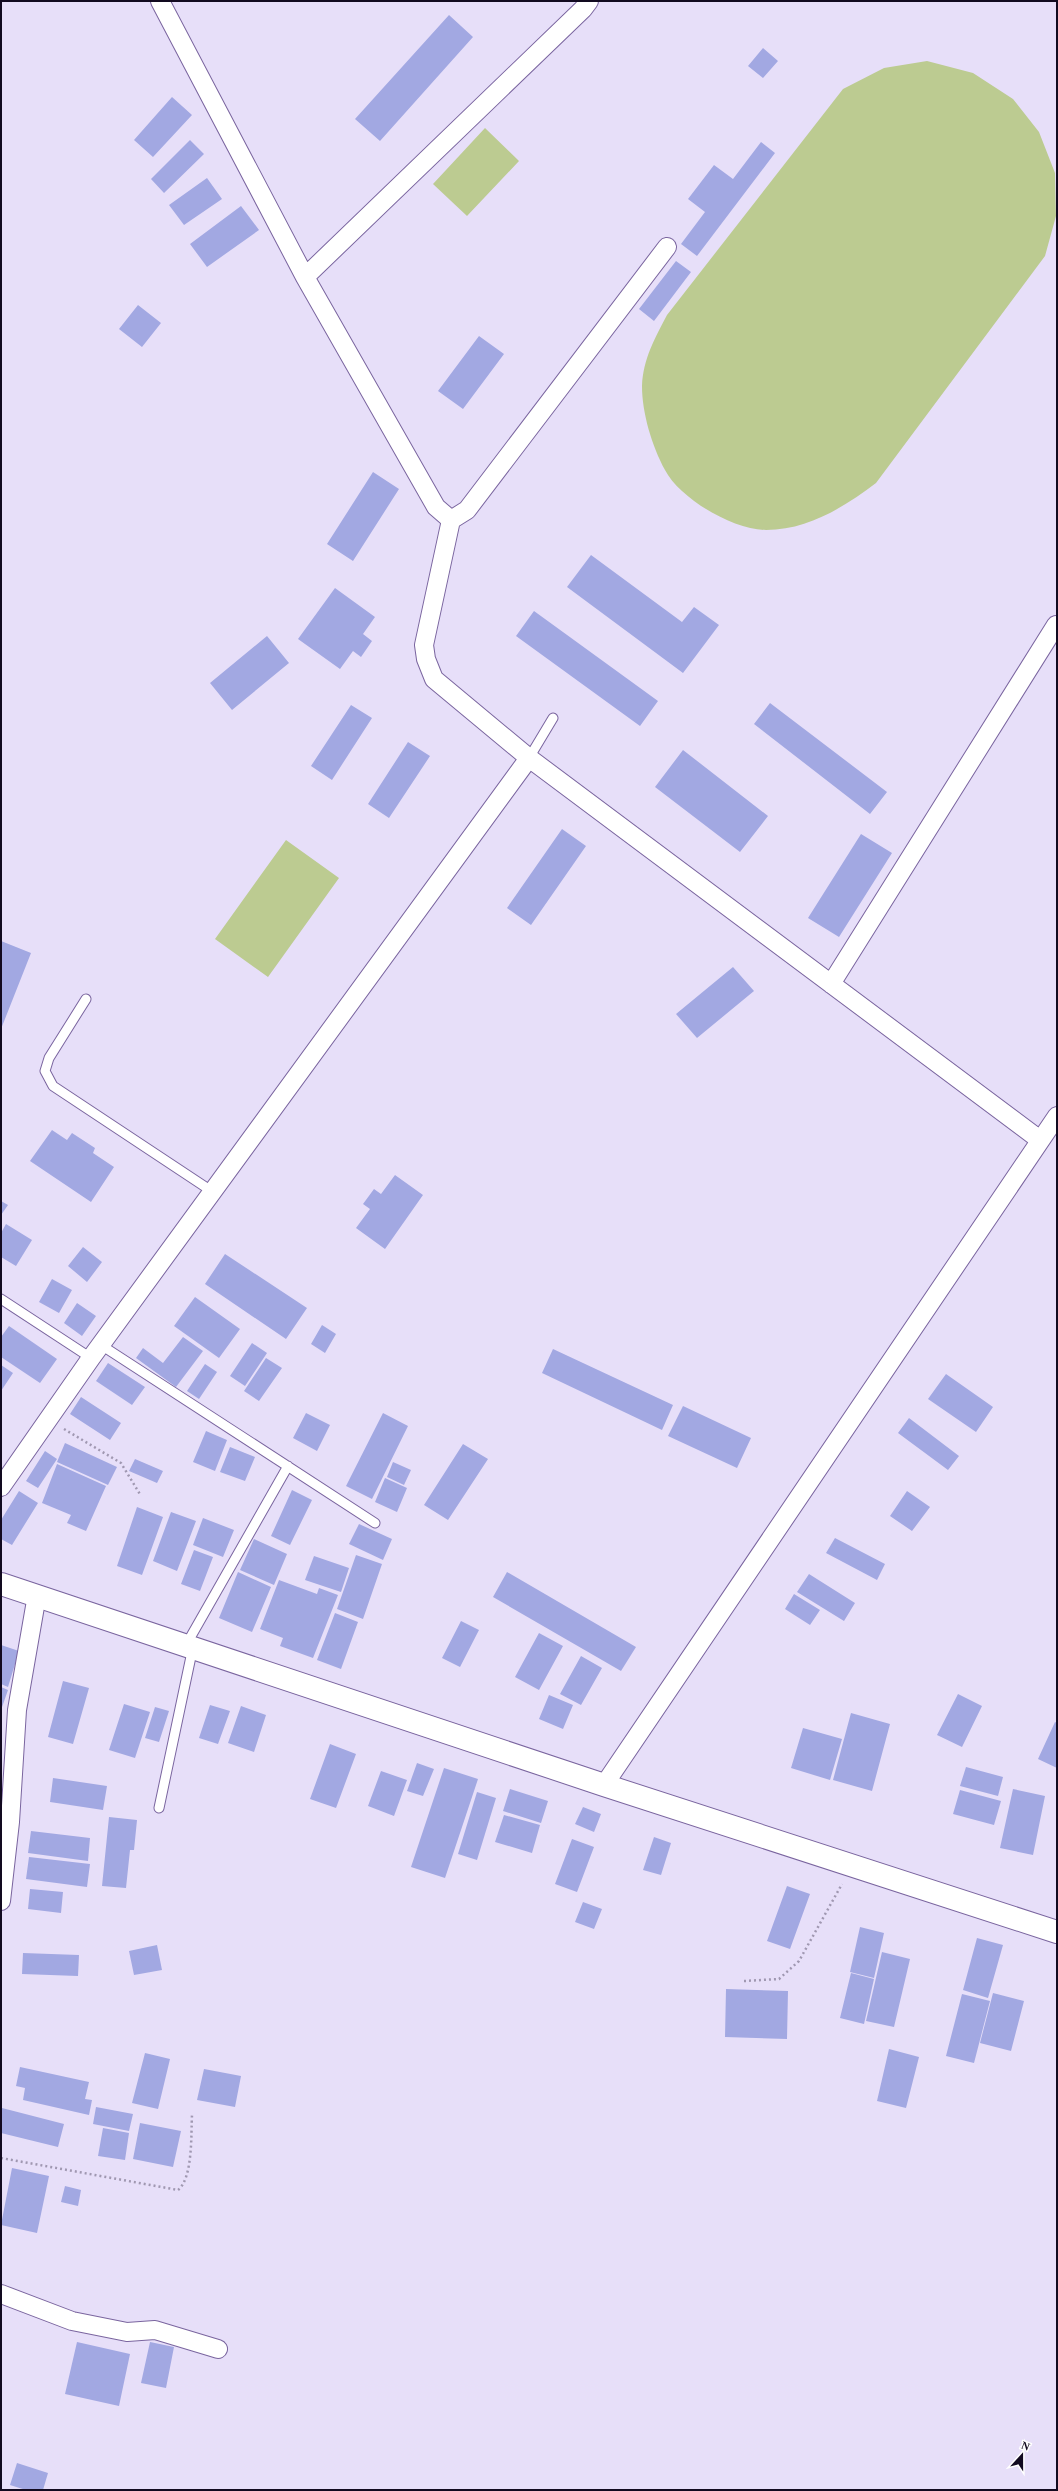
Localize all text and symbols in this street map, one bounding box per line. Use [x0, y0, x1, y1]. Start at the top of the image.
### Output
north arrow [1002, 2435, 1042, 2475]
text: N [1020, 2439, 1031, 2453]

